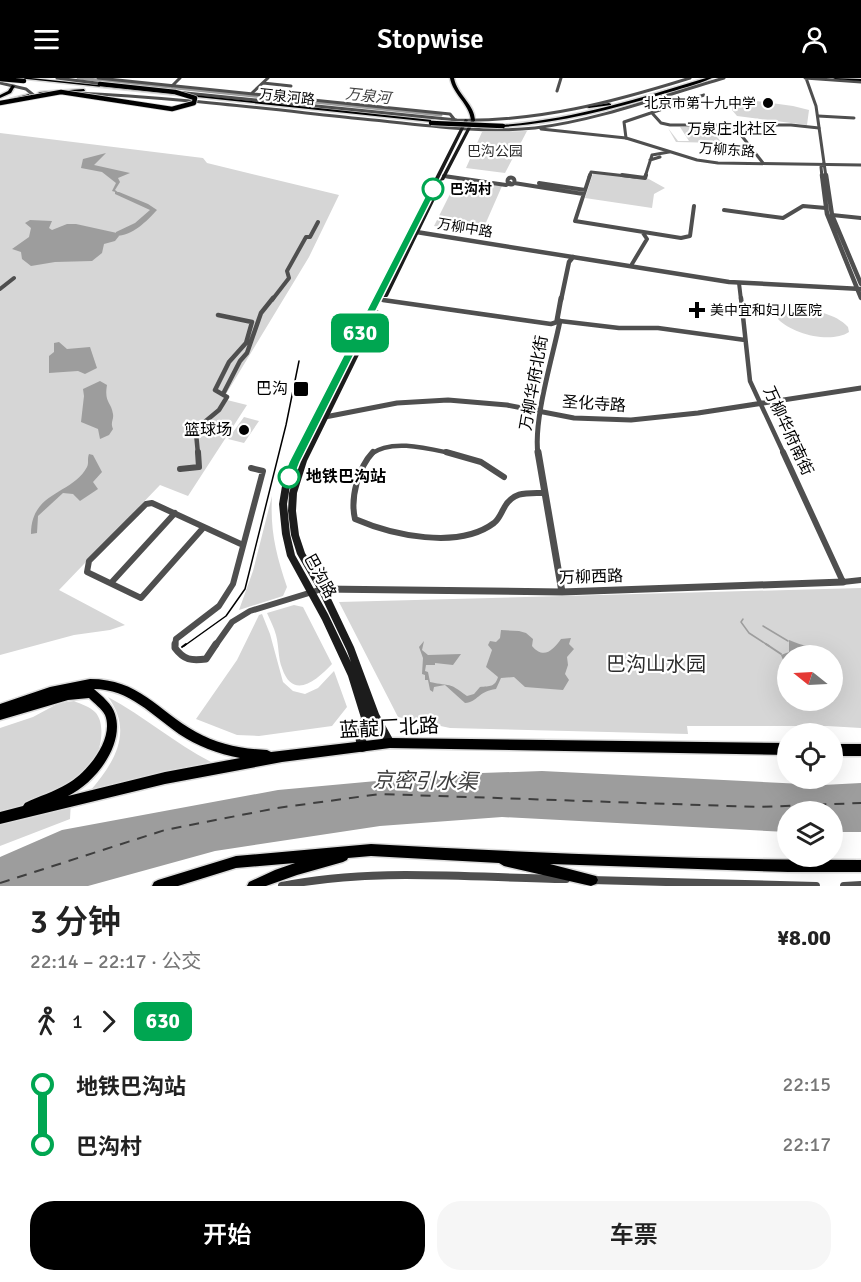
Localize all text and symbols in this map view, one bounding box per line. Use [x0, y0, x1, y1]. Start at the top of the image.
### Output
icon: menu [30, 23, 63, 56]
text: Stopwise [377, 23, 484, 56]
icon: person [798, 23, 831, 56]
water label: 万泉河 [345, 85, 394, 108]
street label: 万泉河路 [258, 86, 316, 108]
place label: 北京市第十九中学 [644, 95, 756, 112]
marker: 北京市第十九中学 [761, 96, 775, 110]
district label: 万泉庄北社区 [687, 120, 777, 138]
street label: 万柳东路 [698, 140, 756, 160]
park label: 巴沟公园 [467, 143, 523, 160]
marker: 巴沟村 [422, 178, 444, 200]
place label: 巴沟村 [450, 181, 492, 198]
street label: 万柳中路 [436, 215, 494, 241]
marker: 美中宜和妇儿医院 [688, 301, 706, 319]
place label: 美中宜和妇儿医院 [710, 302, 822, 319]
line badge: 630 [326, 314, 394, 352]
text: 630 [343, 320, 377, 346]
street label: 万柳华府北街 [516, 334, 552, 432]
place label: 巴沟 [256, 379, 288, 399]
marker: 巴沟 [292, 380, 310, 398]
street label: 万柳华府南街 [759, 383, 817, 479]
street label: 圣化寺路 [561, 392, 627, 416]
place label: 篮球场 [184, 420, 232, 440]
marker: 篮球场 [237, 423, 251, 437]
marker: 地铁巴沟站 [278, 466, 300, 488]
place label: 地铁巴沟站 [306, 467, 386, 487]
street label: 巴沟路 [300, 550, 340, 602]
street label: 万柳西路 [559, 566, 623, 588]
north arrow [777, 645, 843, 711]
map controls [777, 645, 843, 867]
park label: 巴沟山水园 [606, 652, 706, 677]
street label: 蓝靛厂北路 [338, 713, 440, 743]
button: locate [777, 723, 843, 789]
water label: 京密引水渠 [372, 767, 481, 795]
button: layers [777, 801, 843, 867]
text: 3 分钟 [30, 902, 121, 943]
text: ¥8.00 [777, 924, 831, 951]
text: 22:14 – 22:17 · 公交 [30, 949, 201, 974]
icon: walk [30, 1005, 63, 1038]
icon: forward [92, 1005, 125, 1038]
text: 630 [146, 1008, 180, 1034]
text: 1 [72, 1009, 83, 1034]
text: 22:15 [782, 1072, 831, 1097]
text: 地铁巴沟站 [76, 1073, 186, 1100]
text: 22:17 [782, 1132, 831, 1157]
text: 巴沟村 [76, 1133, 142, 1160]
button: 开始 [30, 1201, 425, 1270]
button: 车票 [437, 1201, 831, 1270]

